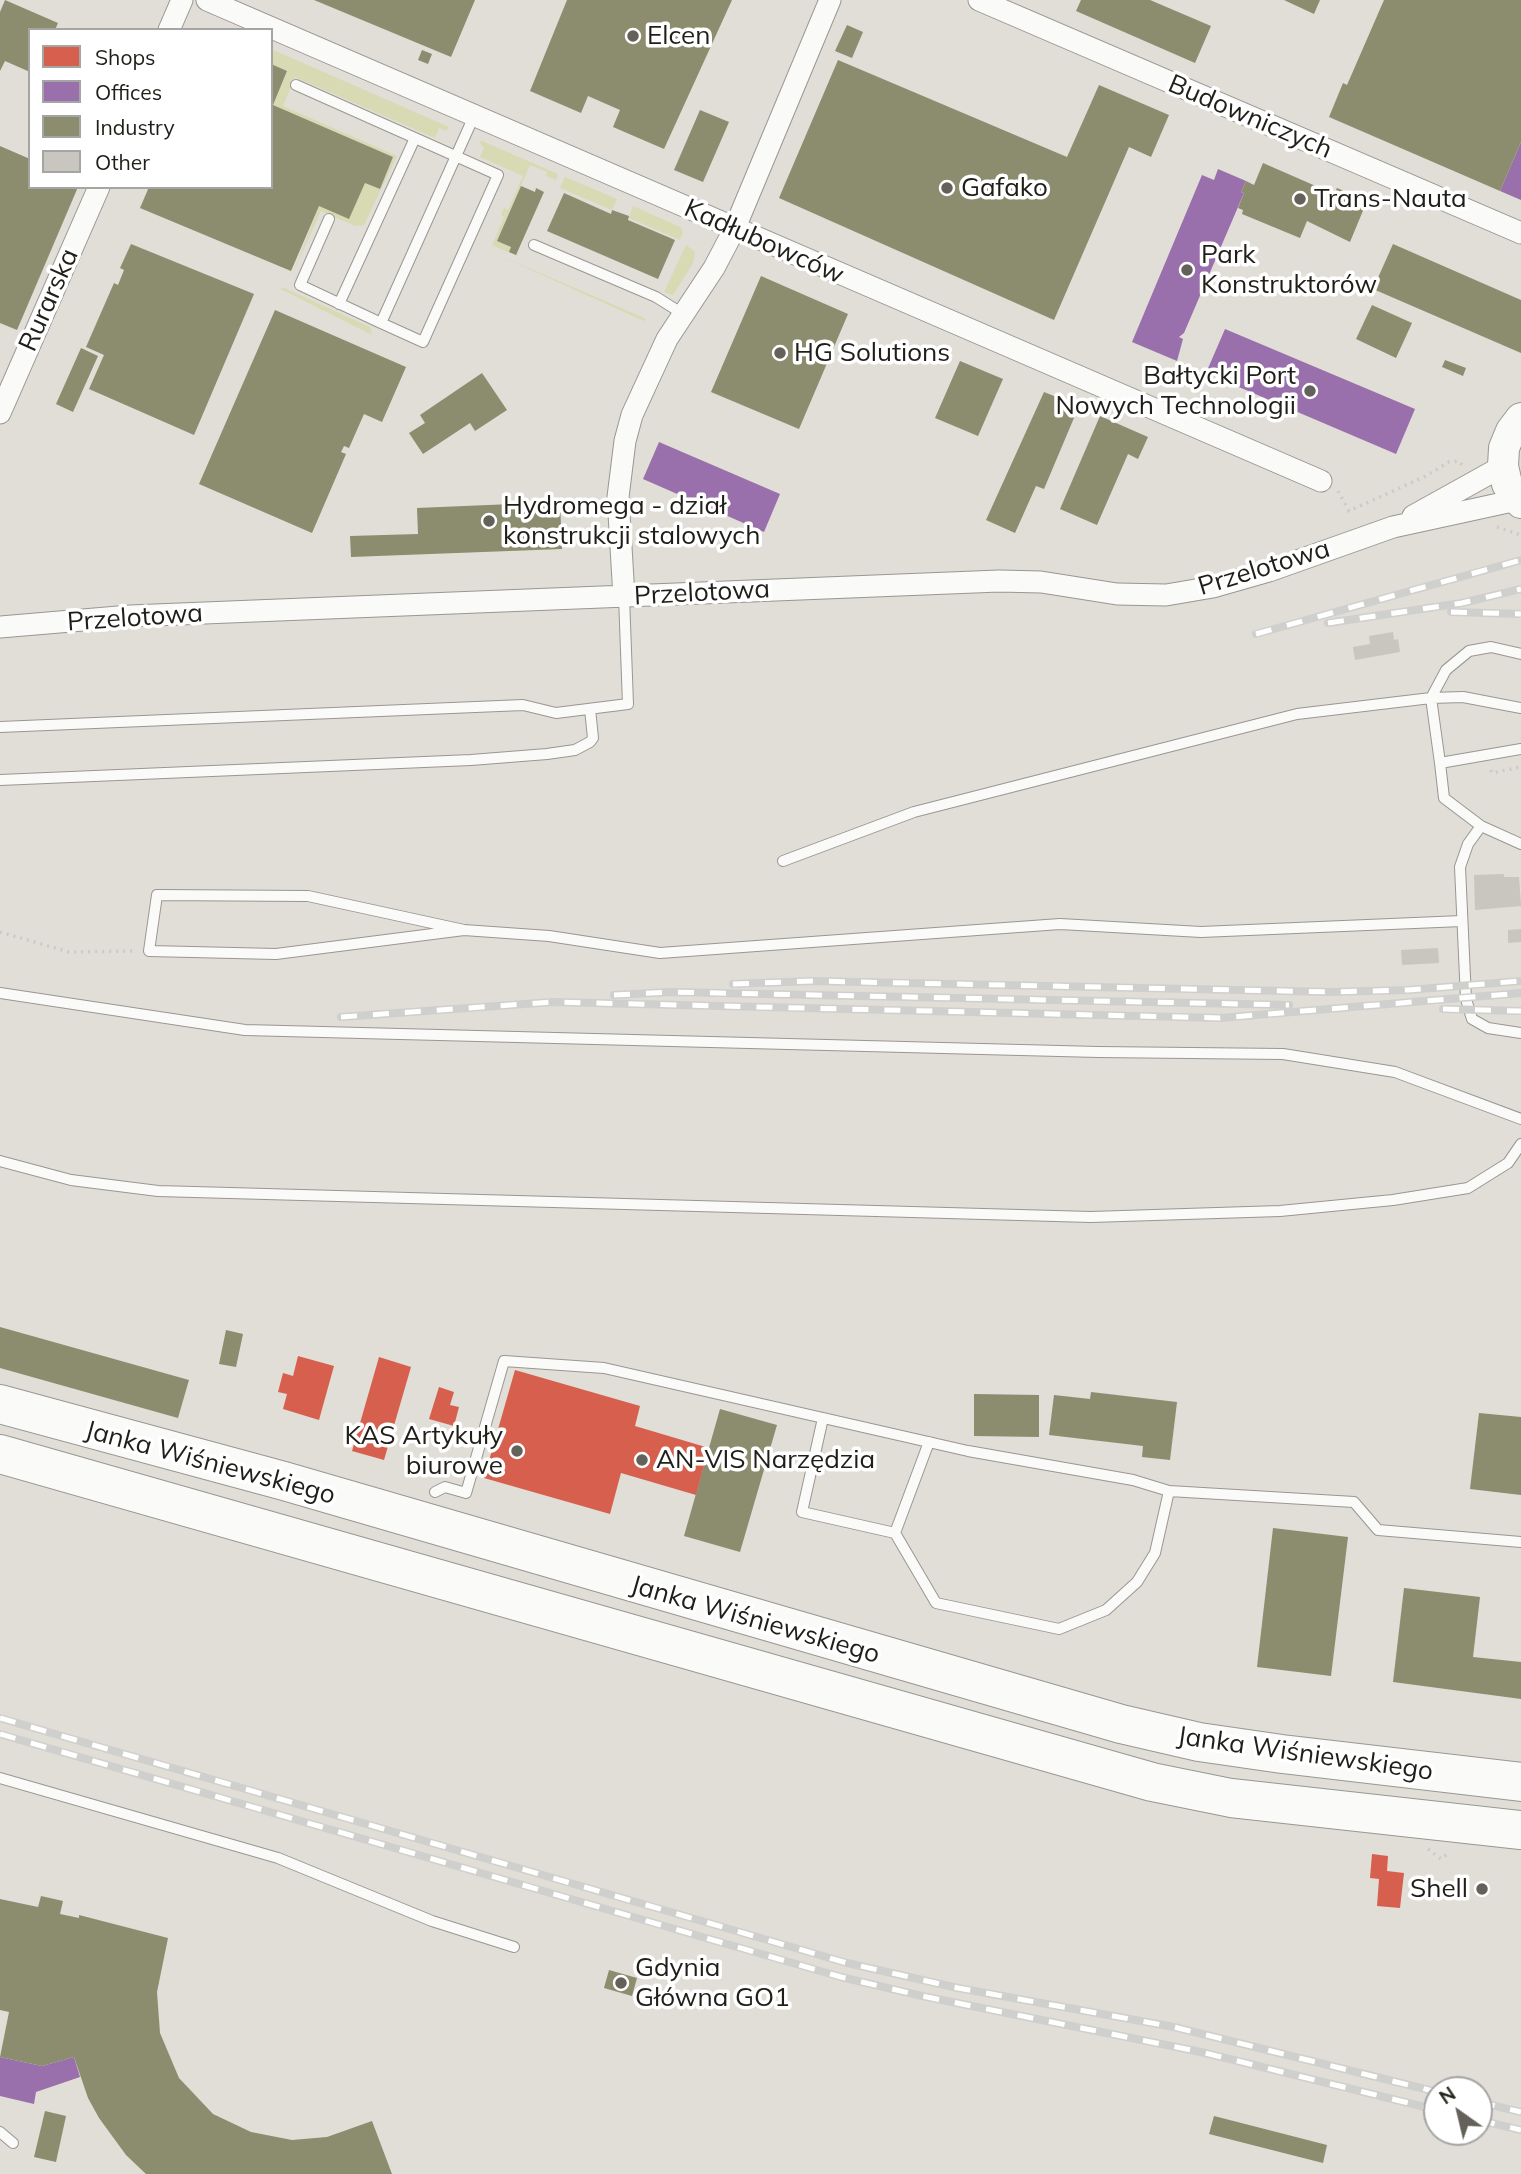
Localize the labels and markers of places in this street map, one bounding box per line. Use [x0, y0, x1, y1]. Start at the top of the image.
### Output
place label: Elcen [647, 20, 710, 52]
marker: Elcen [625, 28, 641, 44]
place label: Gafako [961, 172, 1048, 204]
marker: Gafako [939, 180, 955, 196]
place label: Trans-Nauta [1314, 183, 1467, 215]
marker: Trans-Nauta [1292, 191, 1308, 207]
place label: Park Konstruktorów [1201, 239, 1377, 300]
marker: Park Konstruktorów [1179, 262, 1195, 278]
place label: HG Solutions [794, 337, 950, 369]
marker: HG Solutions [772, 345, 788, 361]
place label: Bałtycki Port Nowych Technologii [1055, 360, 1296, 422]
marker: Bałtycki Port Nowych Technologii [1302, 383, 1318, 399]
place label: Hydromega - dział konstrukcji stalowych [503, 490, 760, 552]
marker: Hydromega - dział konstrukcji stalowych [481, 513, 497, 529]
place label: KAS Artykuły biurowe [345, 1420, 503, 1482]
marker: KAS Artykuły biurowe [509, 1443, 525, 1459]
place label: AN-VIS Narzędzia [656, 1444, 875, 1476]
marker: AN-VIS Narzędzia [634, 1452, 650, 1468]
place label: Shell [1410, 1873, 1468, 1905]
marker: Shell [1474, 1881, 1490, 1897]
place label: Gdynia Główna GO1 [635, 1952, 790, 2014]
marker: Gdynia Główna GO1 [613, 1975, 629, 1991]

